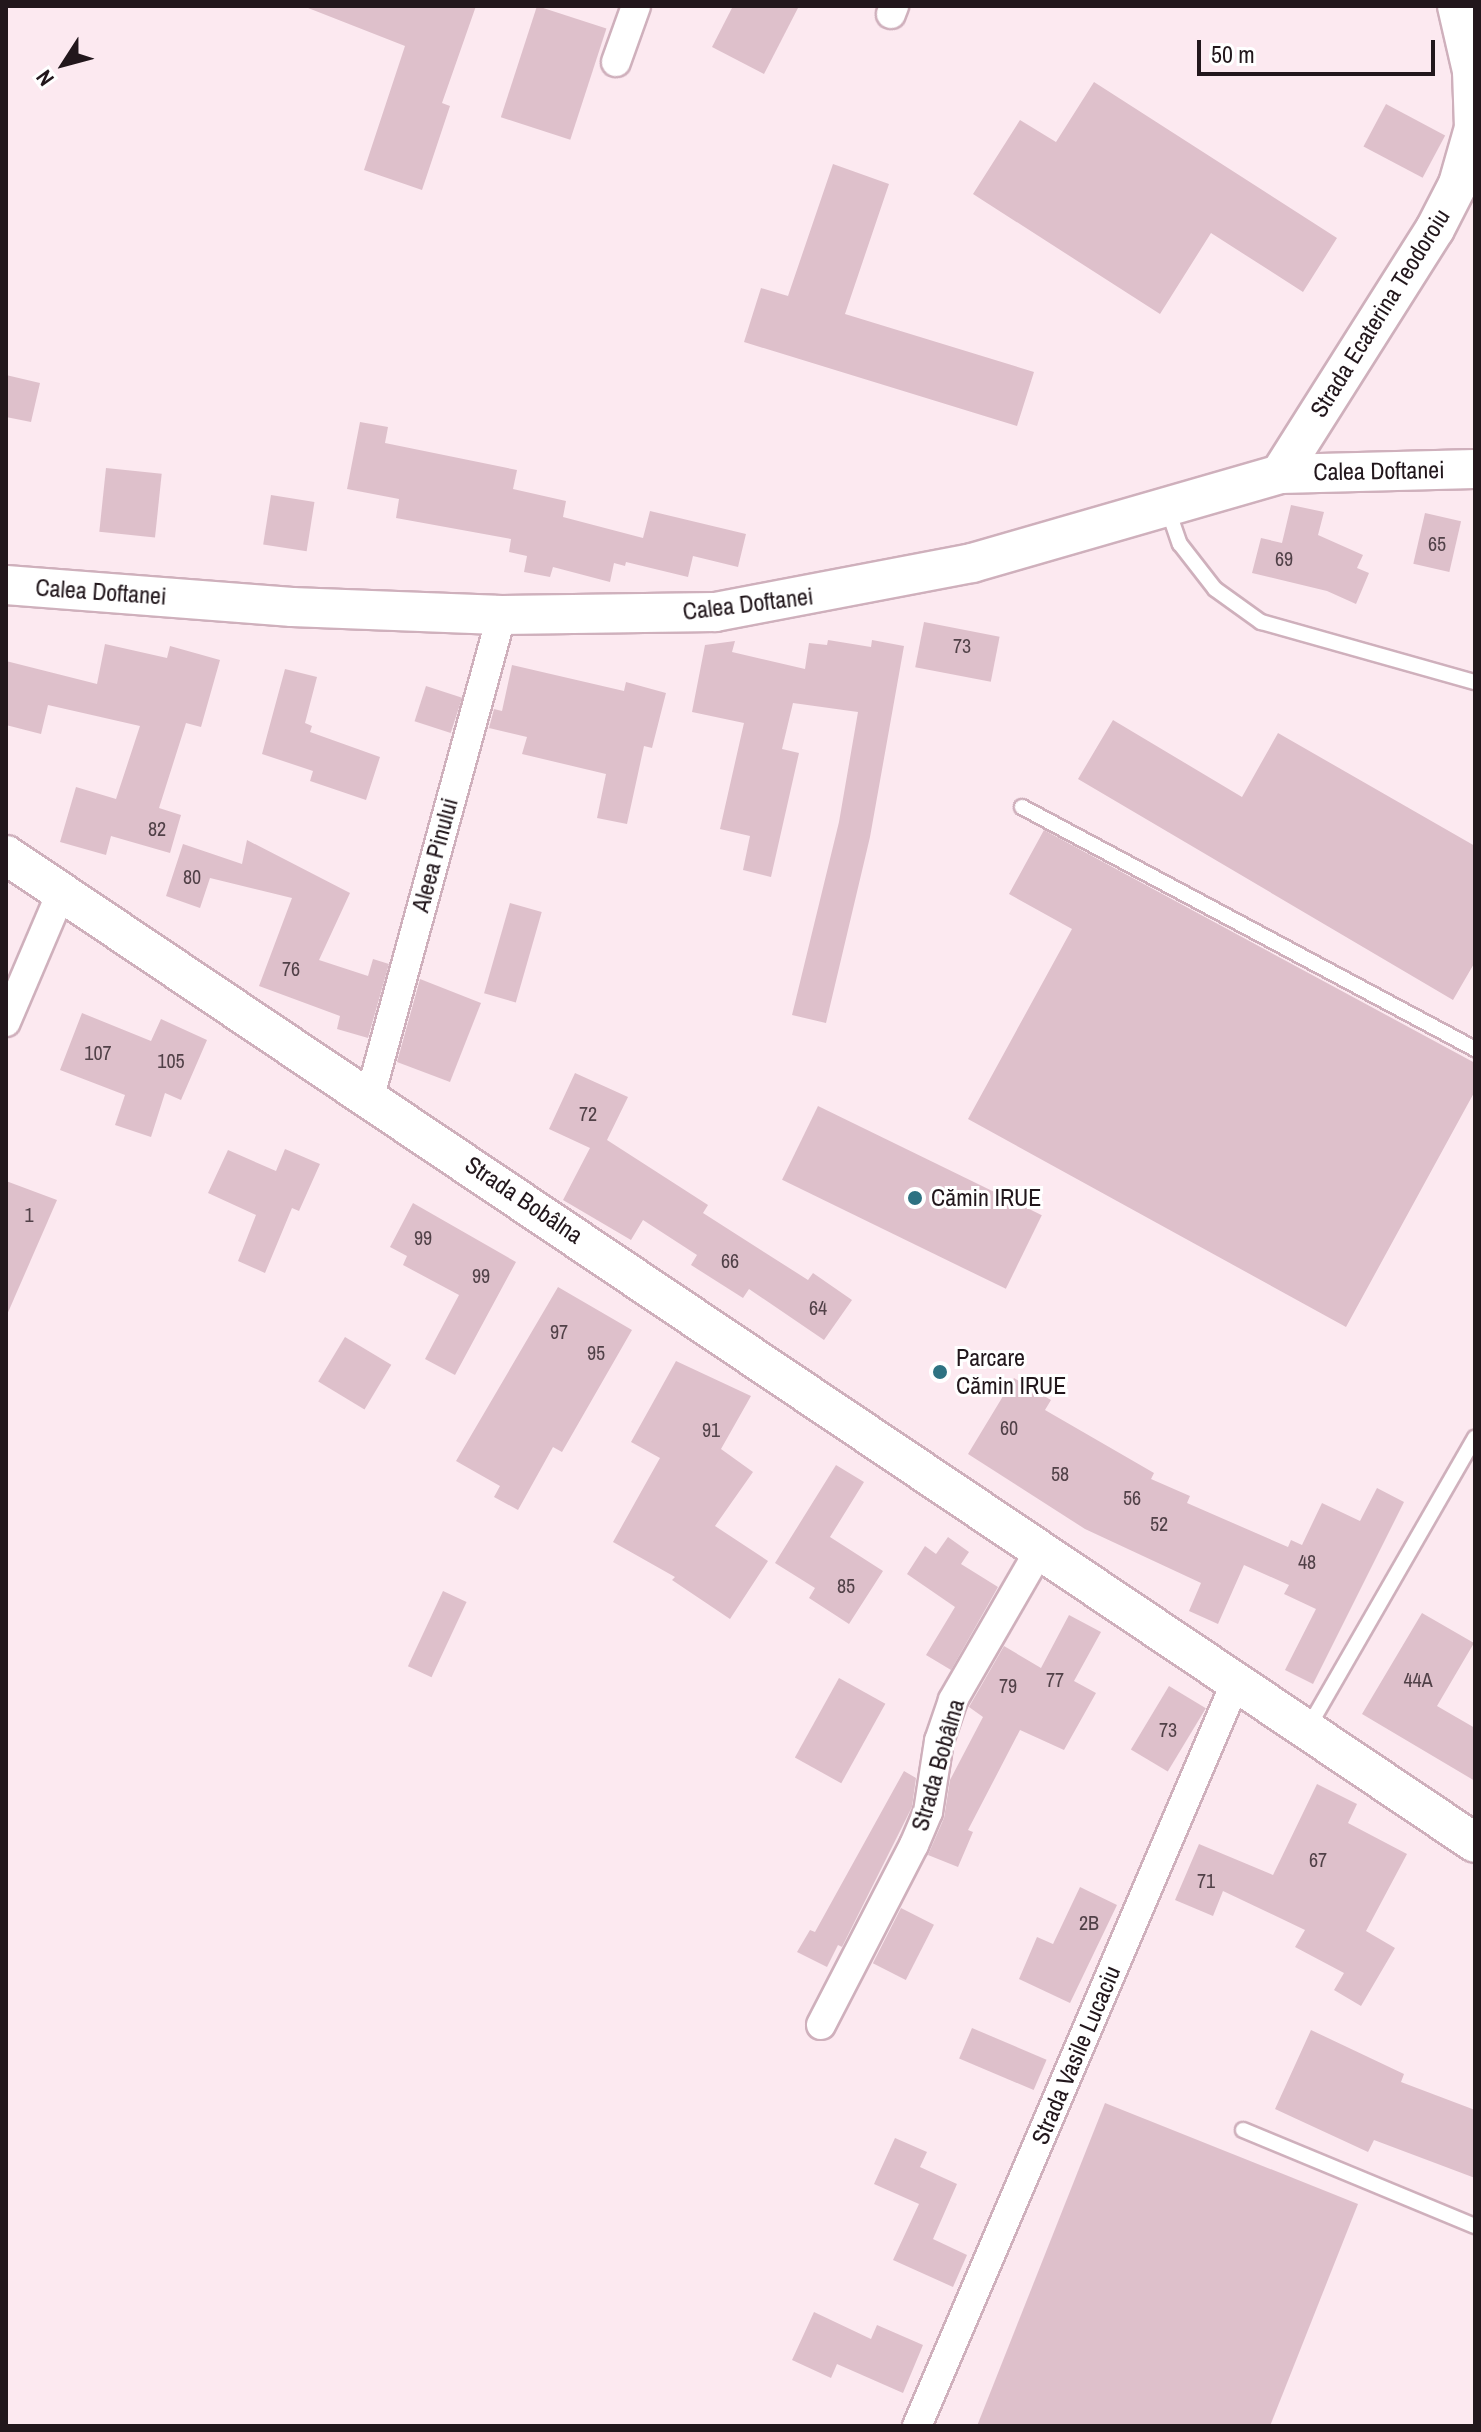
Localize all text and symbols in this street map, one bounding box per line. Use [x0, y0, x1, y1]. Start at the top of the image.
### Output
north arrow [24, 24, 104, 104]
scale bar [1201, 24, 1439, 74]
text: 50 m [1211, 38, 1255, 70]
text: N [29, 64, 61, 92]
street label: Strada Ecaterina Teodoroiu [1304, 203, 1456, 423]
street label: Calea Doftanei [1313, 455, 1445, 487]
house number: 65 [1428, 531, 1446, 555]
house number: 69 [1275, 546, 1293, 570]
street label: Calea Doftanei [35, 573, 167, 611]
street label: Calea Doftanei [681, 582, 815, 626]
house number: 73 [953, 633, 971, 657]
street label: Aleea Pinului [406, 795, 464, 915]
house number: 82 [148, 816, 166, 840]
house number: 80 [183, 864, 201, 888]
house number: 76 [282, 956, 300, 980]
house number: 107 [84, 1040, 112, 1064]
house number: 105 [157, 1048, 185, 1072]
house number: 72 [579, 1101, 597, 1125]
street label: Strada Bobâlna [460, 1150, 588, 1250]
place label: Cămin IRUE [931, 1184, 1041, 1212]
marker: Cămin IRUE [906, 1189, 924, 1207]
house number: 1 [24, 1202, 34, 1226]
house number: 99 [414, 1225, 432, 1249]
house number: 66 [721, 1248, 739, 1272]
house number: 99 [472, 1263, 490, 1287]
house number: 64 [809, 1295, 827, 1319]
house number: 97 [550, 1319, 568, 1343]
house number: 95 [587, 1340, 605, 1364]
place label: Parcare Cămin IRUE [956, 1344, 1066, 1400]
marker: Parcare Cămin IRUE [931, 1363, 949, 1381]
house number: 60 [1000, 1415, 1018, 1439]
house number: 91 [702, 1417, 720, 1441]
house number: 58 [1051, 1461, 1069, 1485]
house number: 56 [1123, 1485, 1141, 1509]
house number: 52 [1150, 1511, 1168, 1535]
house number: 48 [1298, 1549, 1316, 1573]
house number: 85 [837, 1573, 855, 1597]
house number: 77 [1046, 1667, 1064, 1691]
house number: 44A [1403, 1667, 1433, 1691]
house number: 79 [999, 1673, 1017, 1697]
street label: Strada Bobâlna [905, 1696, 971, 1834]
house number: 73 [1159, 1717, 1177, 1741]
house number: 67 [1309, 1847, 1327, 1871]
house number: 71 [1197, 1868, 1215, 1892]
house number: 2B [1079, 1910, 1099, 1934]
street label: Strada Vasile Lucaciu [1025, 1961, 1127, 2149]

